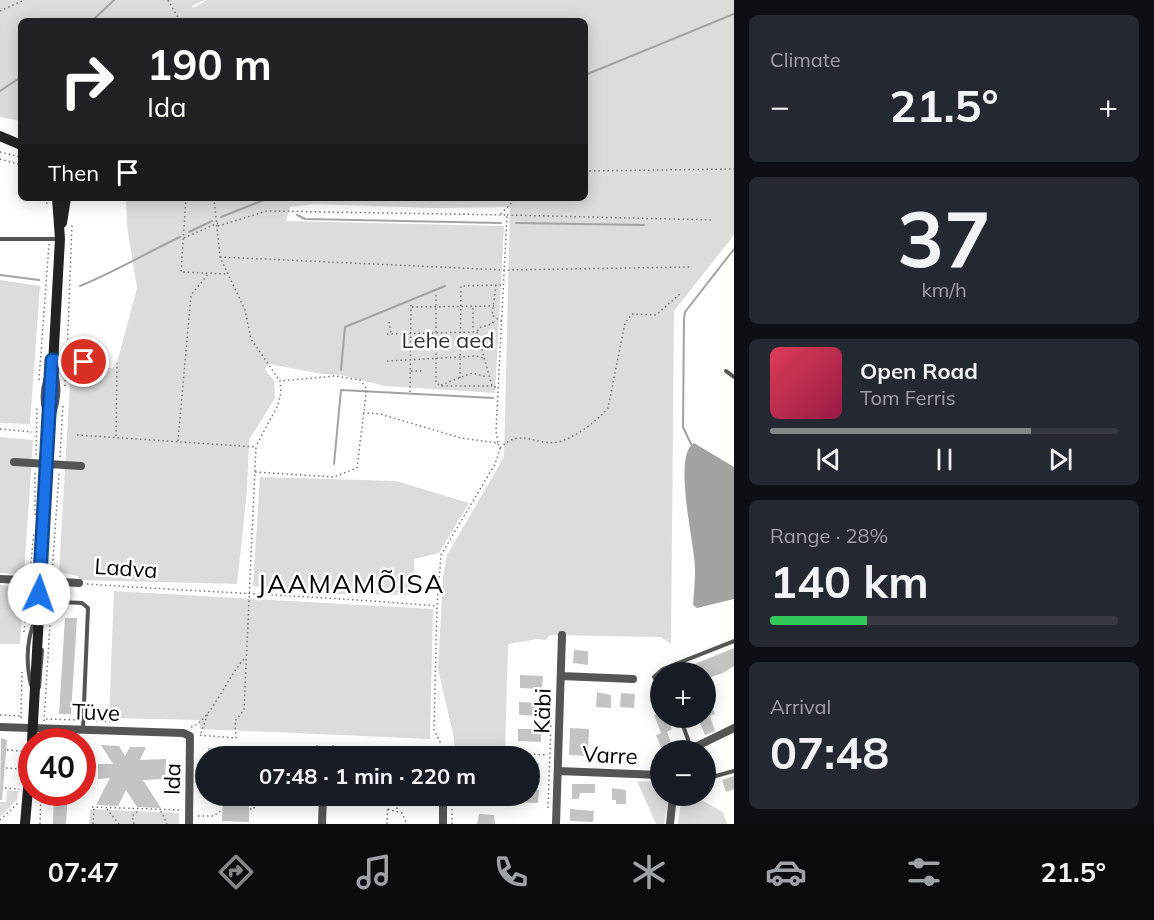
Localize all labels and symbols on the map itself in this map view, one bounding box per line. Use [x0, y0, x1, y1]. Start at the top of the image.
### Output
park label: Lehe aed [402, 326, 494, 354]
pin [58, 336, 109, 387]
street label: Ladva [94, 552, 158, 584]
position arrow [7, 562, 71, 626]
district label: JAAMAMÕISA [257, 567, 445, 600]
street label: Käbi [527, 688, 557, 734]
street label: Tüve [72, 697, 120, 727]
speed limit sign: 40 [18, 728, 96, 806]
street label: Varre [582, 740, 638, 770]
street label: Ida [157, 762, 187, 796]

